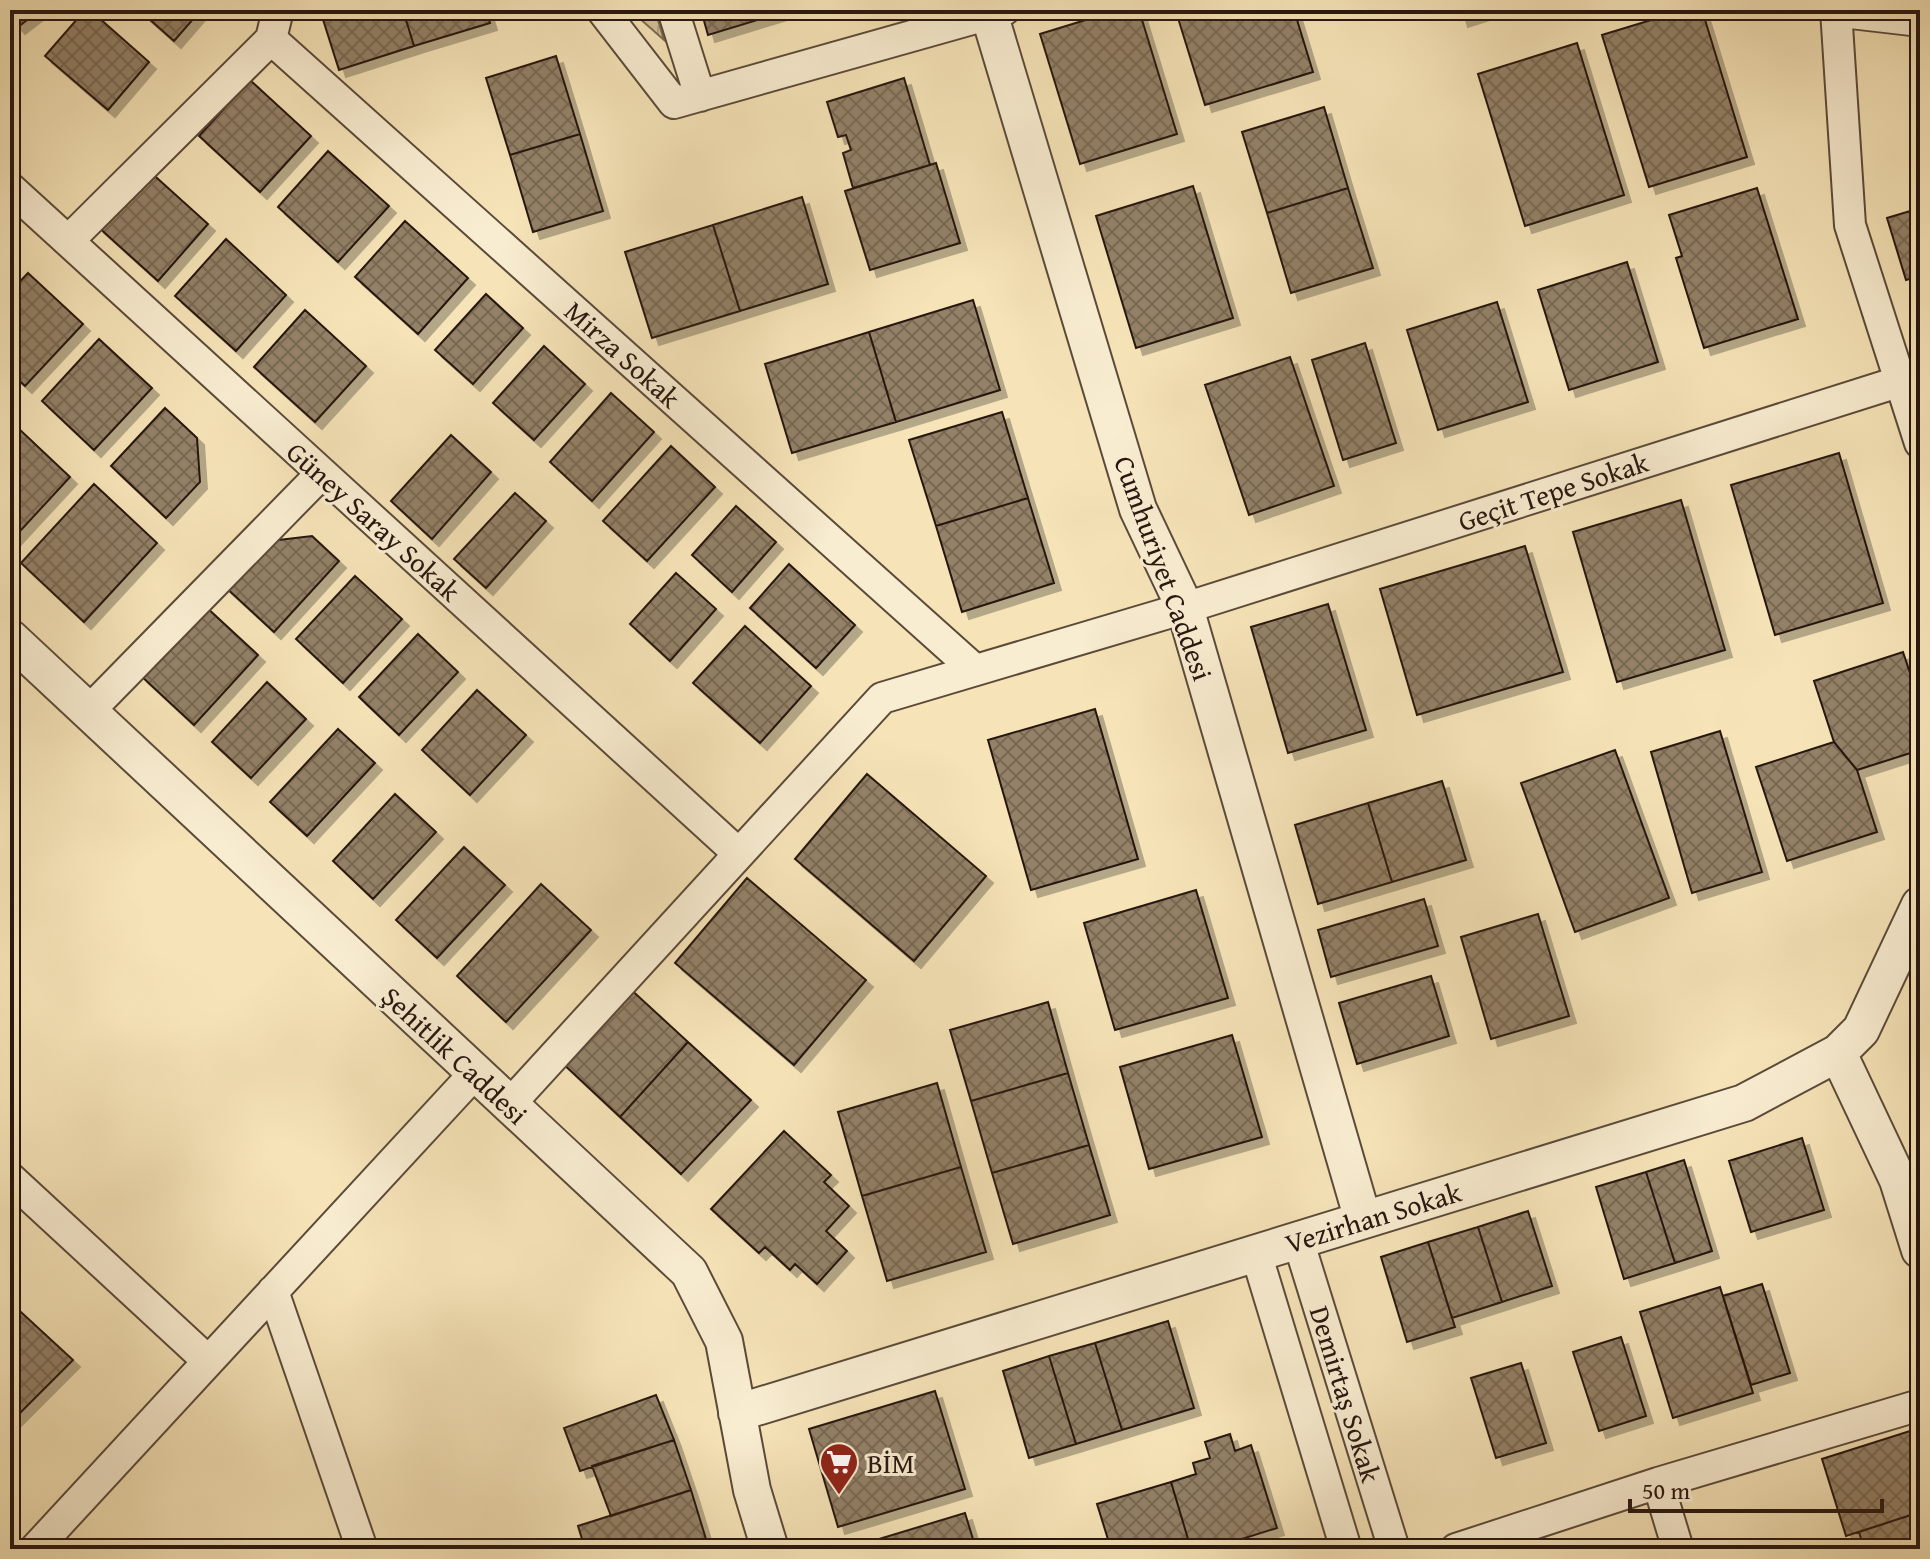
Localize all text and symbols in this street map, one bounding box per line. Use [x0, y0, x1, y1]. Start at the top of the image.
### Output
street label: Mirza Sokak [556, 291, 691, 418]
street label: Güney Saray Sokak [278, 432, 471, 611]
street label: Geçit Tepe Sokak [1453, 441, 1654, 541]
street label: Cumhuriyet Caddesi [1104, 450, 1224, 686]
street label: Şehitlik Caddesi [373, 976, 537, 1134]
street label: Vezirhan Sokak [1280, 1171, 1467, 1263]
street label: Demirtaş Sokak [1300, 1301, 1393, 1488]
supermarket icon: BİM [818, 1441, 860, 1496]
place label: BİM [867, 1442, 914, 1483]
scale bar [1630, 1463, 1882, 1513]
text: 50 m [1642, 1473, 1690, 1508]

